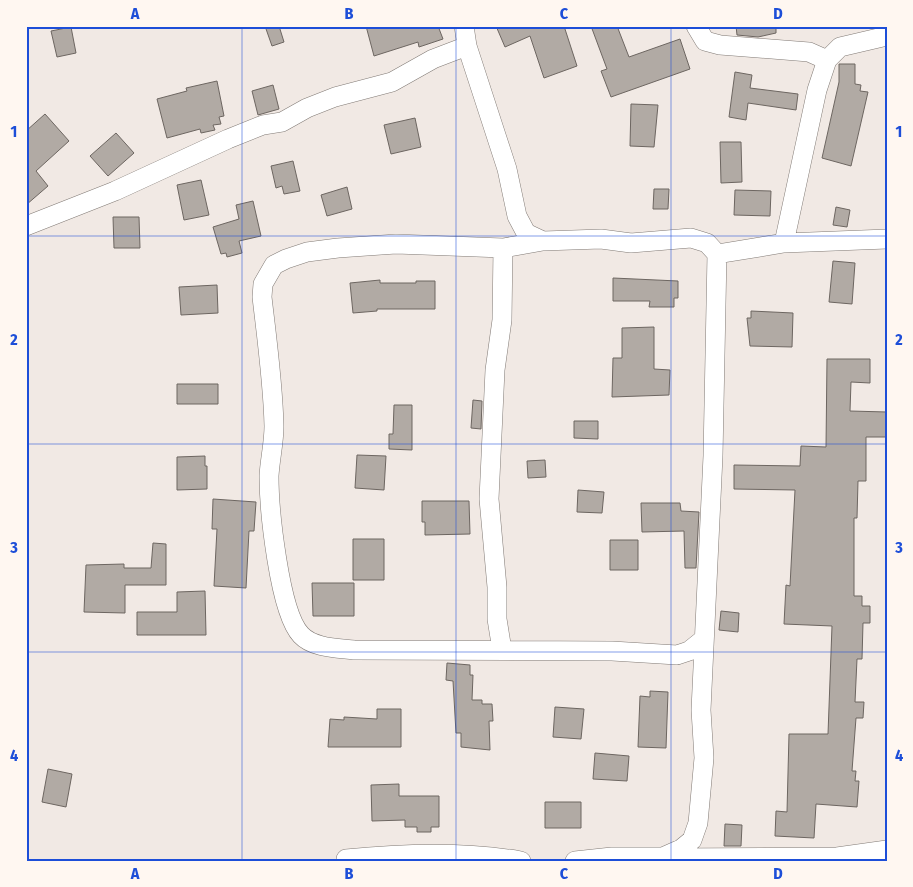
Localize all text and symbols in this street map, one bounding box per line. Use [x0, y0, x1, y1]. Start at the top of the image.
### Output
text: A [130, 4, 140, 23]
text: B [345, 4, 354, 23]
text: C [560, 4, 569, 23]
text: D [773, 4, 783, 23]
text: 1 [11, 122, 17, 141]
text: 1 [896, 122, 902, 141]
text: 2 [9, 330, 18, 349]
text: 2 [894, 330, 903, 349]
text: 3 [9, 538, 18, 557]
text: 3 [894, 538, 903, 557]
text: 4 [10, 746, 18, 765]
text: 4 [895, 746, 903, 765]
text: A [130, 864, 140, 883]
text: B [345, 864, 354, 883]
text: C [560, 864, 569, 883]
text: D [773, 864, 783, 883]

